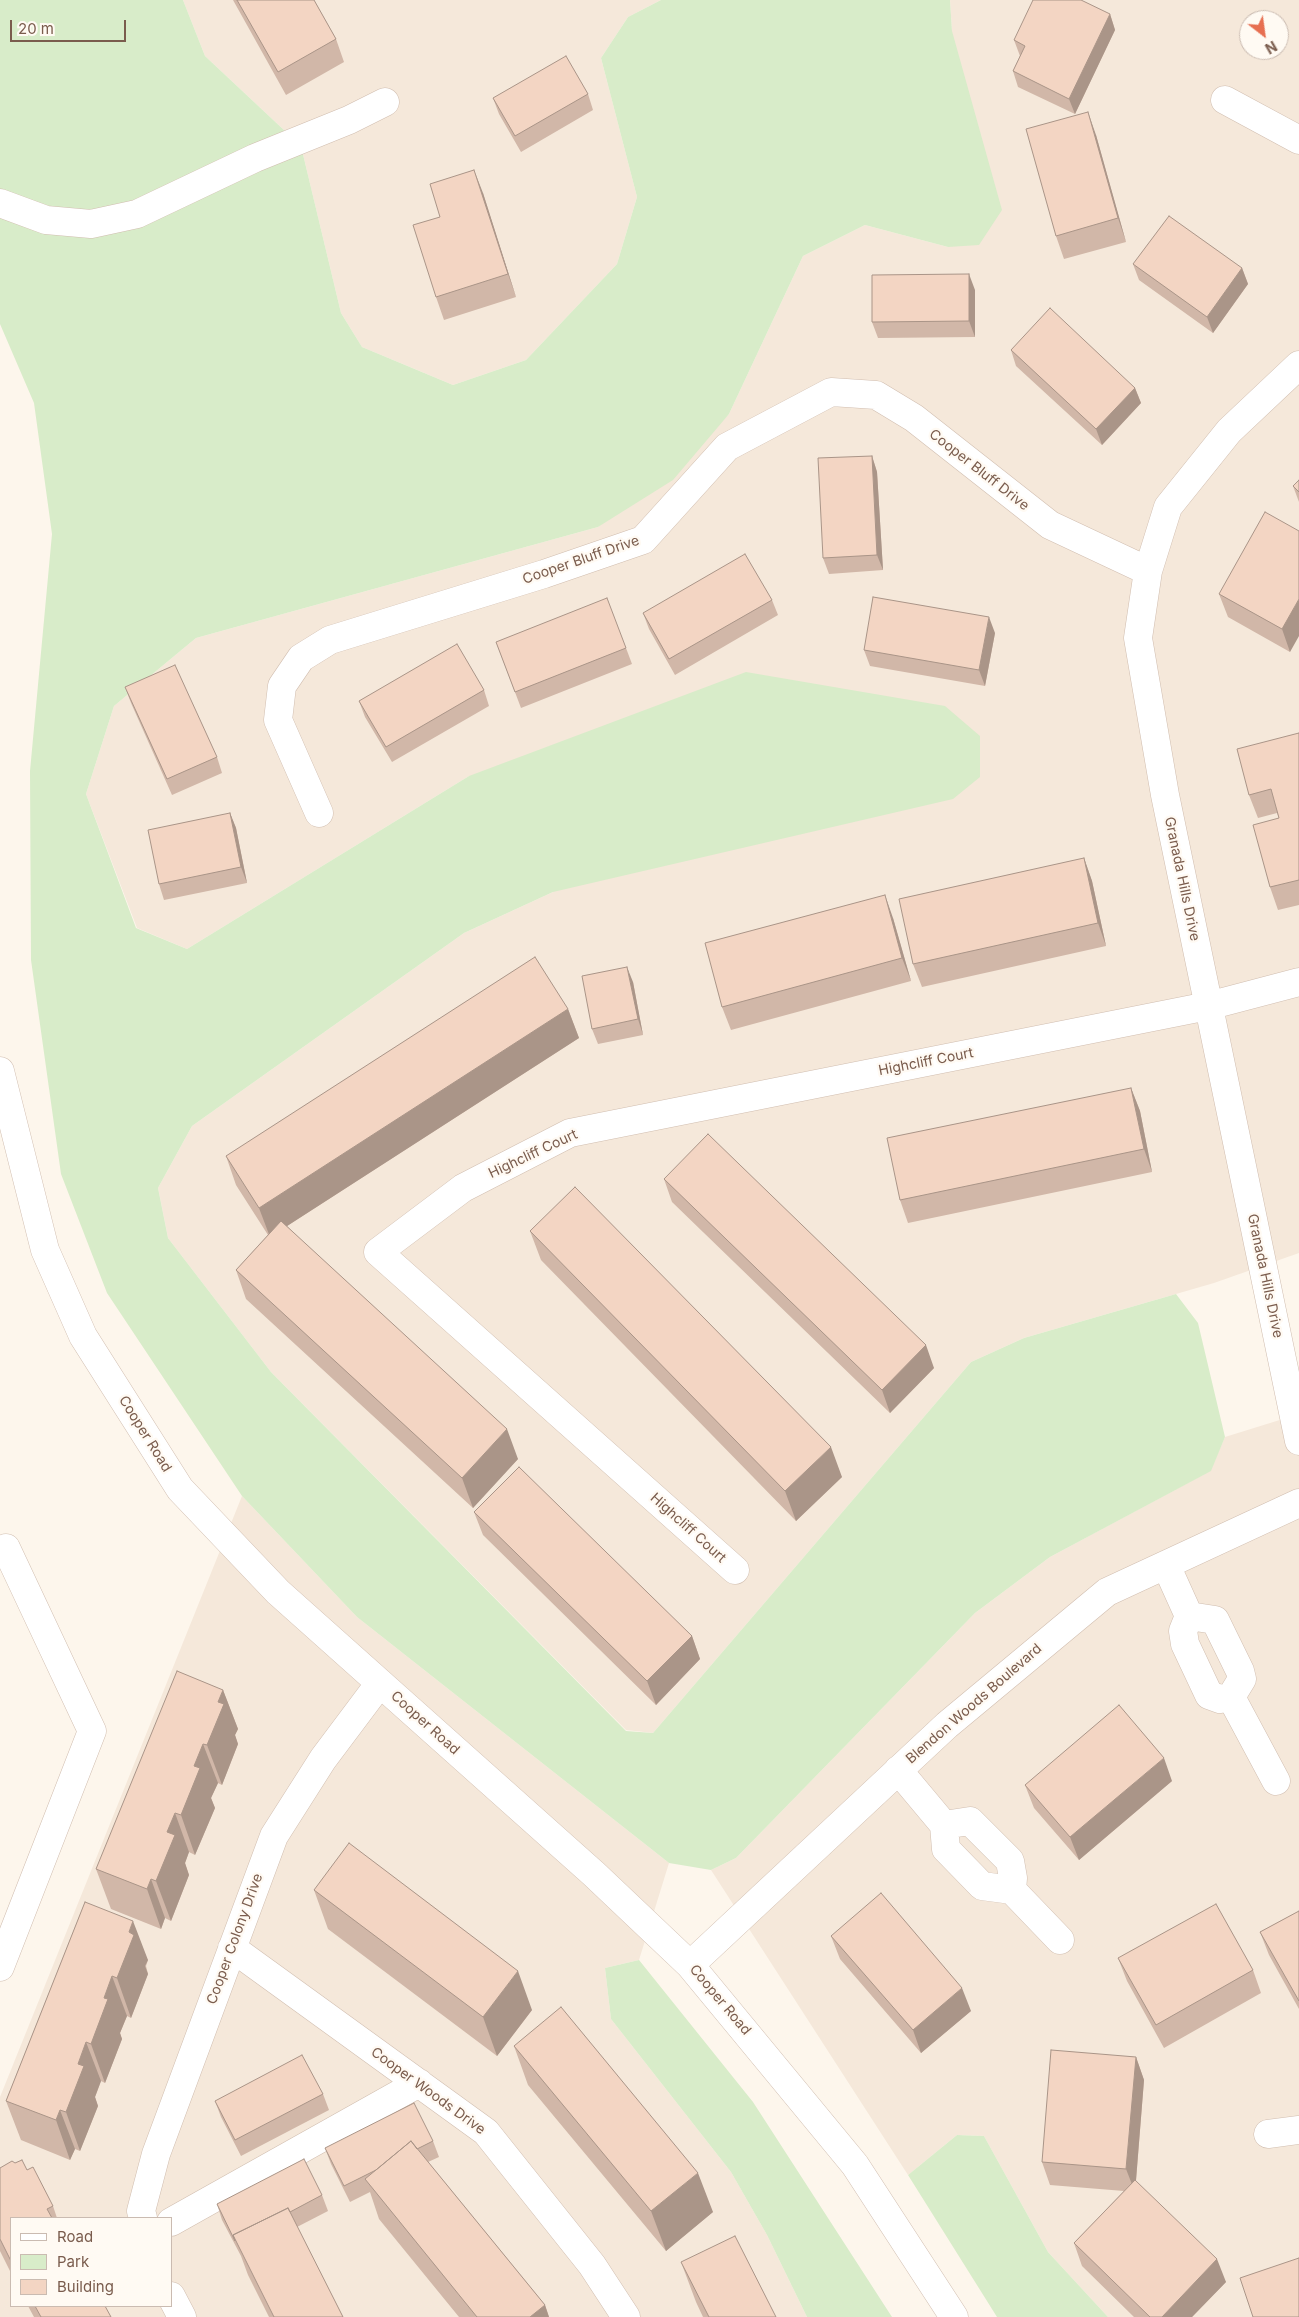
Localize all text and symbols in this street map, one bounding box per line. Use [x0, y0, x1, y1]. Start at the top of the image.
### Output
scale bar [12, 10, 129, 42]
north arrow [1239, 10, 1289, 60]
text: 20 m [18, 19, 54, 38]
text: N [1262, 38, 1280, 58]
street label: Cooper Bluff Drive [926, 426, 1032, 514]
street label: Cooper Bluff Drive [520, 532, 642, 588]
street label: Granada Hills Drive [1161, 815, 1203, 943]
street label: Highcliff Court [877, 1045, 975, 1079]
street label: Highcliff Court [486, 1126, 580, 1182]
street label: Granada Hills Drive [1244, 1212, 1286, 1340]
street label: Cooper Road [115, 1393, 175, 1475]
street label: Highcliff Court [647, 1490, 729, 1566]
street label: Blendon Woods Boulevard [903, 1640, 1045, 1768]
street label: Cooper Road [387, 1688, 463, 1758]
street label: Cooper Colony Drive [204, 1871, 266, 2007]
street label: Cooper Road [686, 1961, 754, 2039]
street label: Cooper Woods Drive [367, 2044, 489, 2138]
legend [10, 2217, 172, 2307]
text: Road [57, 2227, 93, 2246]
text: Park [57, 2252, 89, 2271]
text: Building [57, 2277, 114, 2296]

